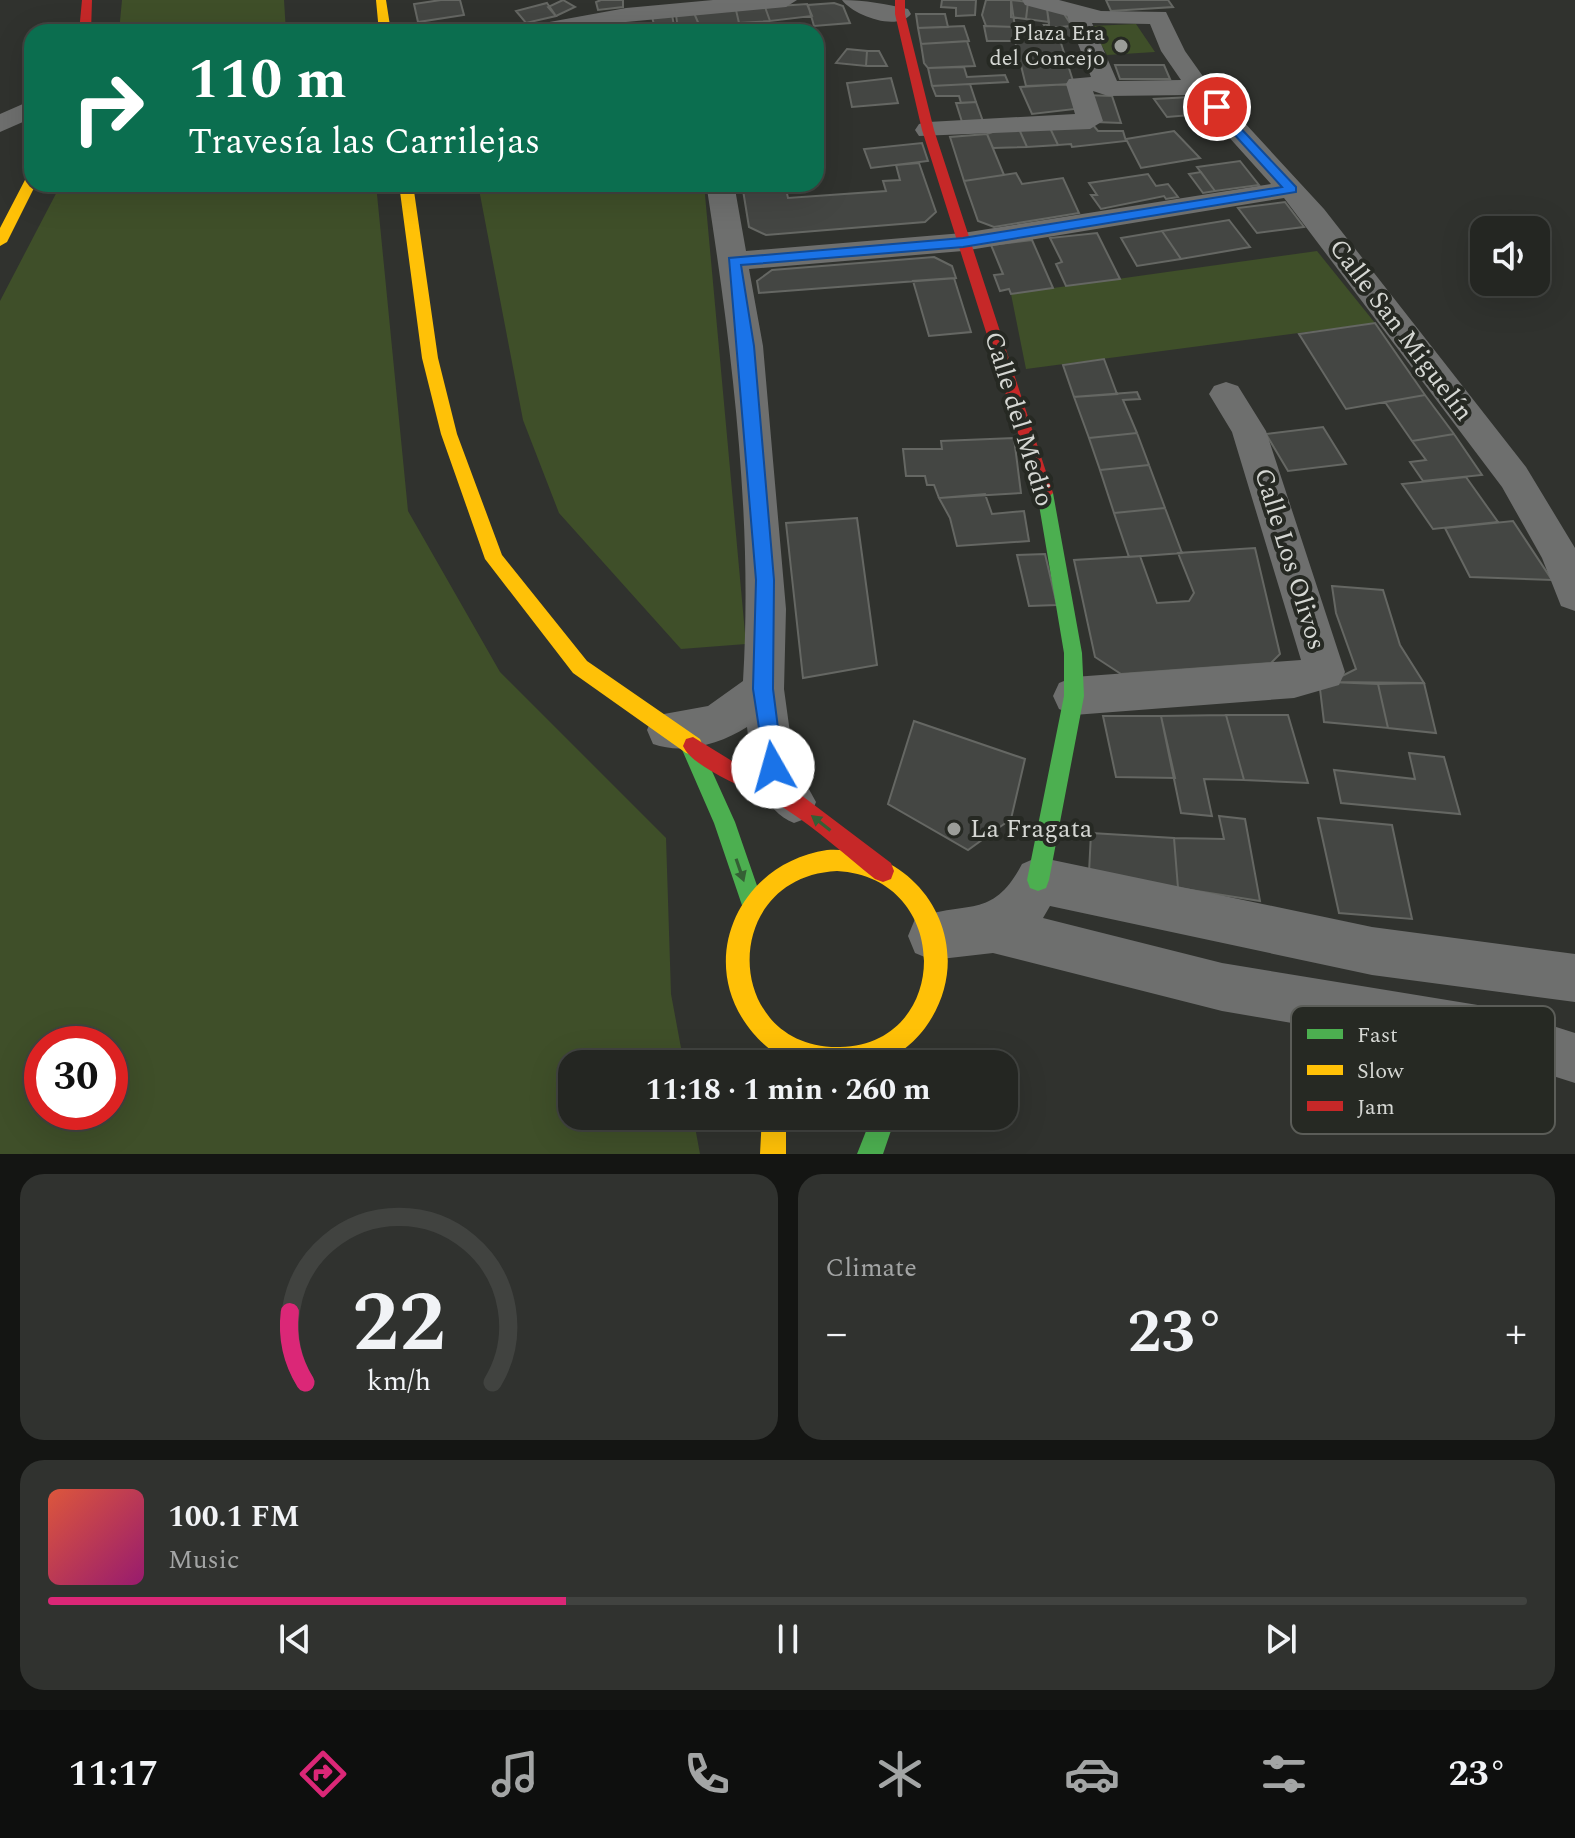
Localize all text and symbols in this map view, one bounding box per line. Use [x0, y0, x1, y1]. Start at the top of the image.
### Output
place label: Plaza Era del Concejo [989, 17, 1105, 75]
marker: Plaza Era del Concejo [1112, 37, 1130, 55]
text: 110 m [188, 38, 347, 123]
icon: right [56, 56, 160, 160]
pin [1183, 73, 1251, 141]
icon: arrive [1195, 85, 1239, 129]
text: Travesía las Carrilejas [188, 115, 540, 170]
map controls [1470, 216, 1550, 296]
button: sound [1470, 216, 1550, 296]
street label: Calle San Miguelín [1319, 230, 1483, 430]
street label: Calle del Medio [973, 326, 1065, 512]
street label: Calle Los Olivos [1243, 463, 1337, 655]
position arrow [731, 725, 815, 809]
place label: La Fragata [970, 809, 1093, 849]
one-way arrow [811, 816, 831, 832]
marker: La Fragata [945, 820, 963, 838]
one-way arrow [734, 858, 747, 882]
legend [1291, 1006, 1555, 1134]
text: Fast [1357, 1019, 1398, 1052]
speed limit sign: 30 [24, 1026, 128, 1130]
text: Slow [1357, 1055, 1405, 1088]
text: 11:18 · 1 min · 260 m [645, 1067, 931, 1113]
text: Jam [1357, 1091, 1395, 1124]
text: Climate [826, 1248, 917, 1288]
text: 22 [352, 1261, 445, 1388]
text: 23° [1128, 1287, 1225, 1379]
text: − [826, 1300, 848, 1367]
text: + [1505, 1300, 1527, 1367]
text: km/h [367, 1360, 431, 1403]
text: 100.1 FM [168, 1494, 300, 1540]
text: Music [168, 1540, 239, 1580]
icon: previous [273, 1617, 317, 1661]
icon: pause [766, 1617, 810, 1661]
icon: next [1259, 1617, 1303, 1661]
icon: directions [295, 1746, 351, 1802]
icon: music [487, 1746, 543, 1802]
icon: phone [679, 1746, 735, 1802]
icon: climate [872, 1746, 928, 1802]
icon: car [1064, 1746, 1120, 1802]
icon: filters [1256, 1746, 1312, 1802]
text: 11:17 [68, 1747, 159, 1802]
text: 23° [1448, 1747, 1507, 1802]

